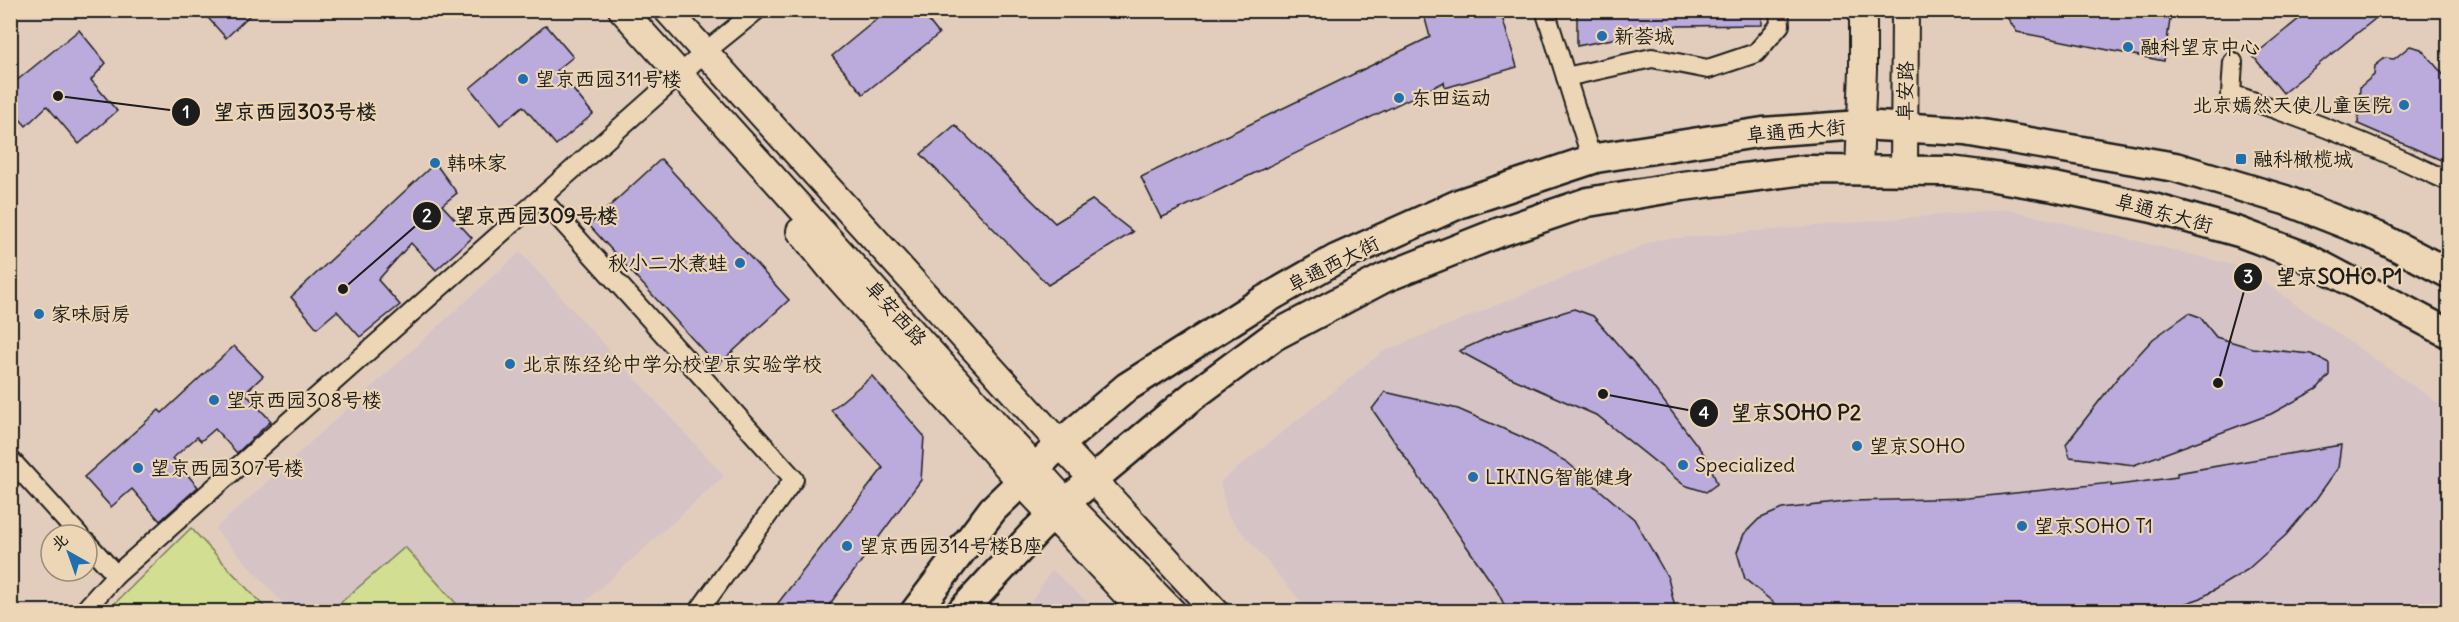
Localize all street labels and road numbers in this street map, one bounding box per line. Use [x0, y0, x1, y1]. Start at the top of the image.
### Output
street label: 阜安路 [1891, 60, 1918, 121]
street label: 阜通西大街 [1745, 114, 1847, 147]
street label: 阜通东大街 [2113, 188, 2216, 238]
street label: 阜通西大街 [1283, 230, 1383, 297]
street label: 阜安西路 [860, 275, 933, 351]

